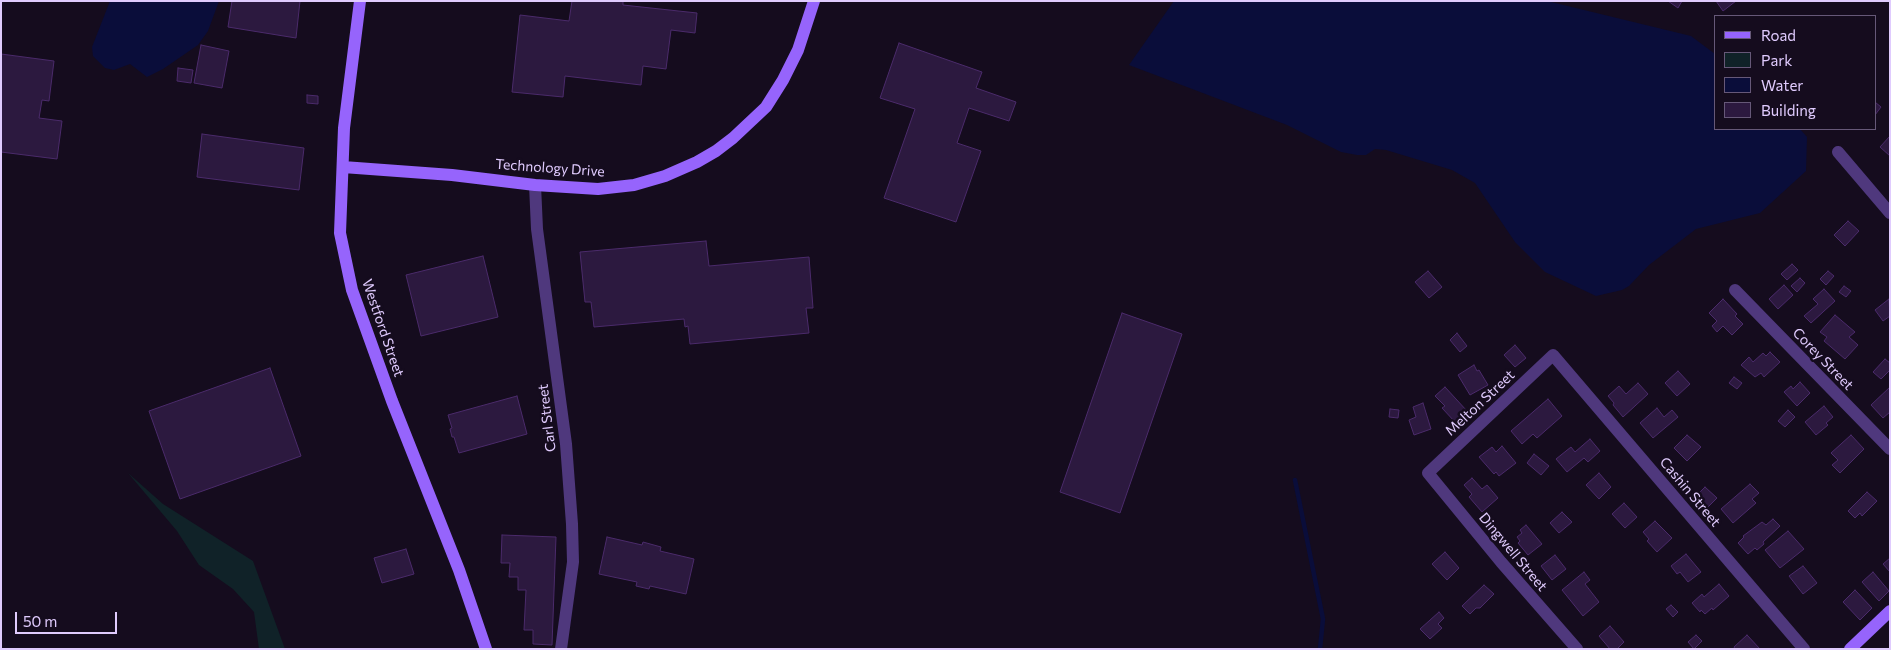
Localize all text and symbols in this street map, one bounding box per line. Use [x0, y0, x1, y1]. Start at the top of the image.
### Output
legend [1714, 15, 1876, 130]
text: Road [1761, 26, 1796, 44]
text: Park [1761, 51, 1792, 69]
text: Water [1761, 76, 1803, 94]
text: Building [1761, 101, 1816, 119]
street label: Technology Drive [495, 156, 605, 180]
street label: Westford Street [358, 277, 408, 379]
street label: Corey Street [1789, 324, 1857, 394]
street label: Melton Street [1442, 367, 1518, 439]
street label: Carl Street [535, 383, 559, 453]
street label: Cashin Street [1656, 454, 1724, 530]
street label: Dingwell Street [1475, 509, 1551, 595]
scale bar [18, 602, 120, 634]
text: 50 m [23, 612, 57, 630]

